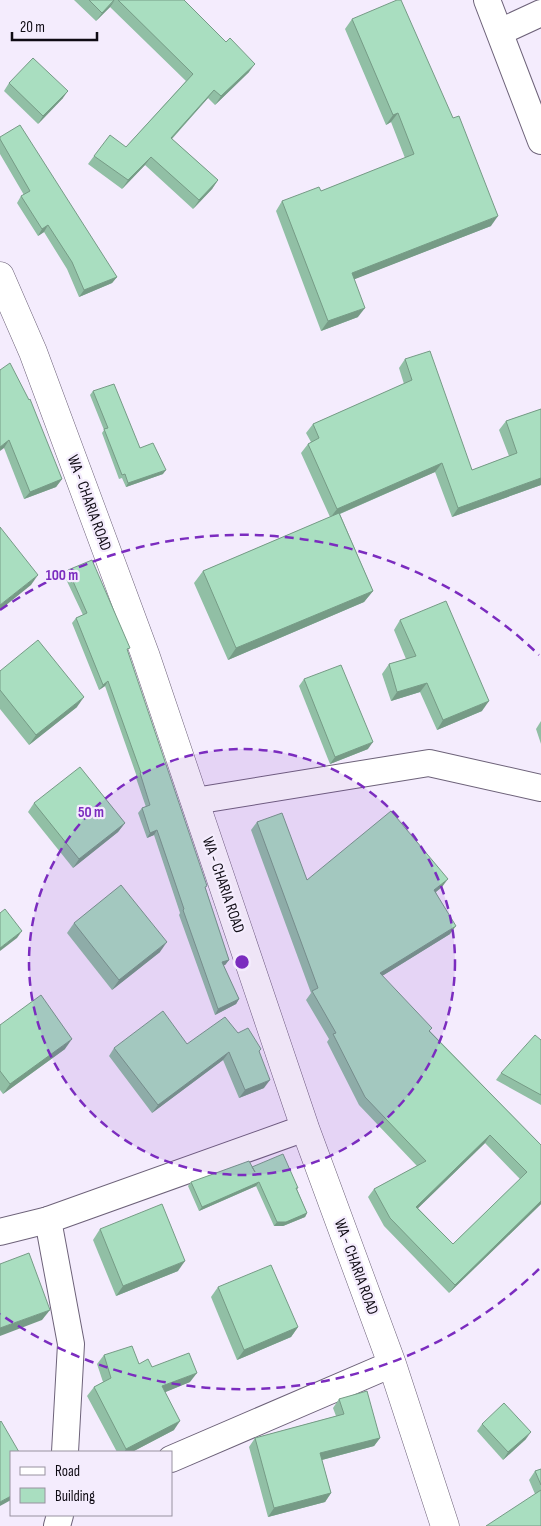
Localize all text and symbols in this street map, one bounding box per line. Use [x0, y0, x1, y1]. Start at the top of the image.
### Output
scale bar [12, 10, 98, 42]
text: 20 m [20, 18, 45, 37]
street label: WA - CHARIA ROAD [63, 453, 115, 554]
text: 100 m [46, 566, 78, 585]
text: 50 m [78, 803, 104, 822]
street label: WA - CHARIA ROAD [198, 834, 248, 936]
centre of rings [233, 953, 251, 971]
street label: WA - CHARIA ROAD [330, 1217, 382, 1318]
legend [10, 1451, 172, 1516]
text: Road [55, 1462, 80, 1481]
text: Building [55, 1487, 95, 1506]

